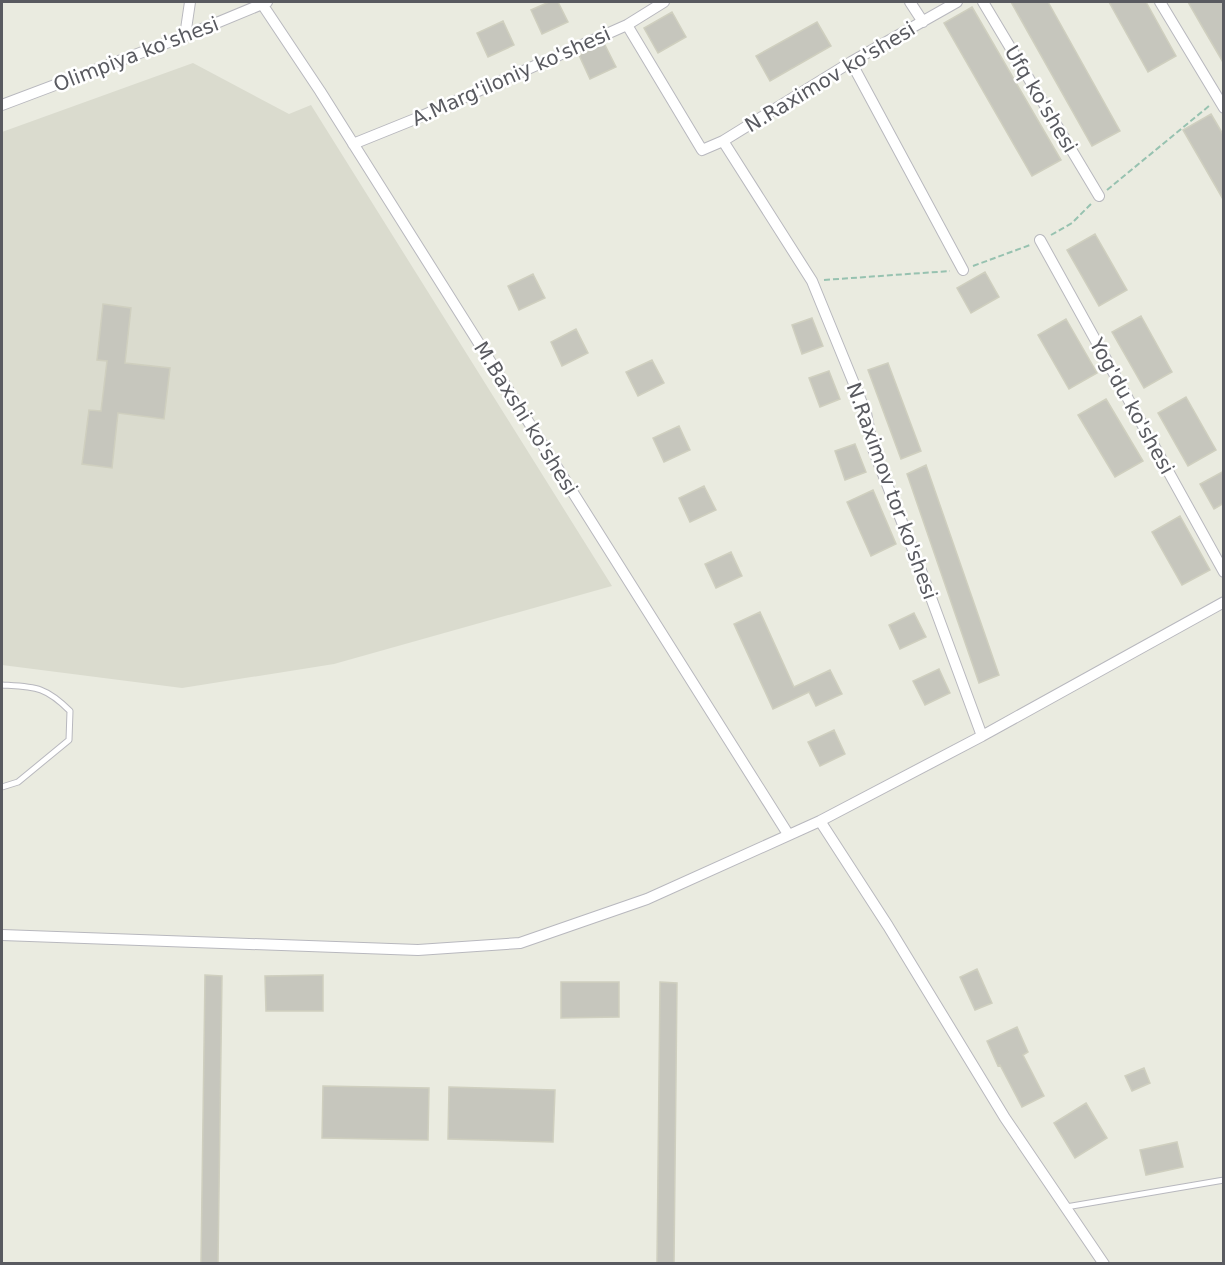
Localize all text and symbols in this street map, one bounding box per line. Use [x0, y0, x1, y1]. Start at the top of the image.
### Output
street label: Olimpiya ko'shesi [50, 11, 222, 97]
street label: N.Raximov ko'shesi [741, 17, 919, 137]
street label: A.Marg'iloniy ko'shesi [408, 21, 614, 131]
street label: Ufq ko'shesi [1000, 41, 1082, 157]
street label: Yog'du ko'shesi [1084, 333, 1179, 478]
street label: M.Baxshi ko'shesi [469, 337, 583, 499]
street label: N.Raximov tor ko'shesi [842, 379, 942, 603]

